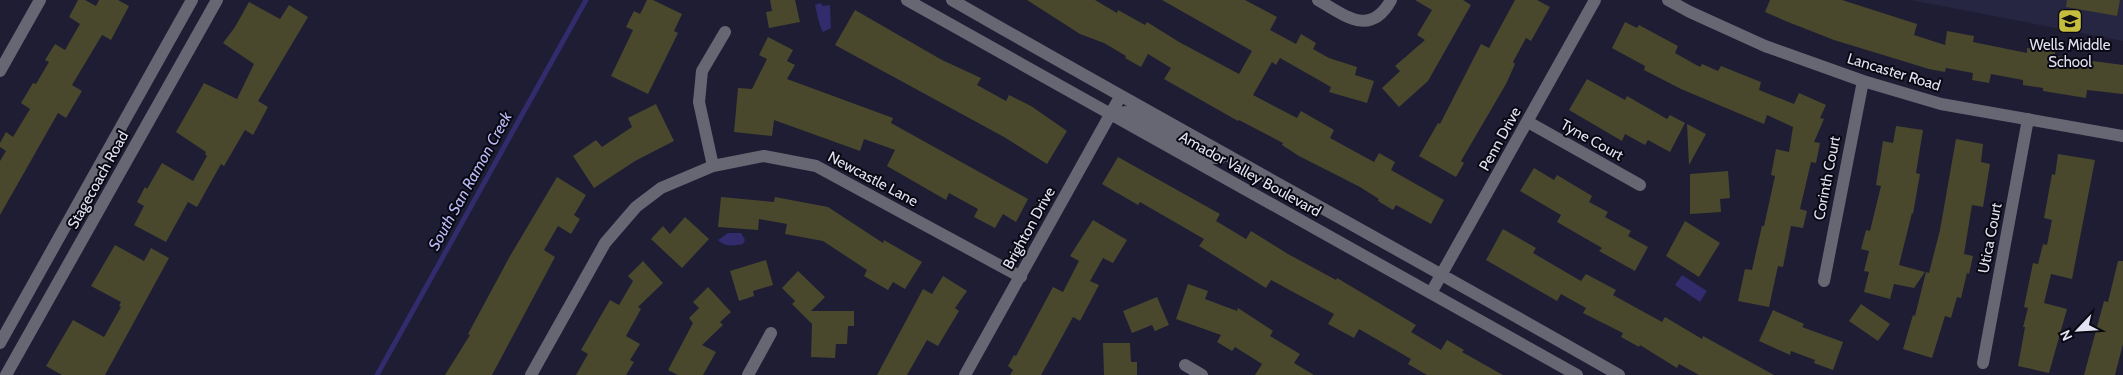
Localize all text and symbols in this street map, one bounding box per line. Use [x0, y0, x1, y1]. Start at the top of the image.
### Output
school or university icon: Wells Middle School [2057, 8, 2083, 34]
place label: Wells Middle School [2030, 36, 2111, 71]
street label: Lancaster Road [1845, 49, 1943, 95]
street label: Penn Drive [1475, 104, 1525, 174]
water label: South San Ramon Creek [424, 108, 516, 253]
street label: Tyne Court [1558, 115, 1626, 165]
street label: Stagecoach Road [64, 128, 132, 232]
street label: Amador Valley Boulevard [1176, 128, 1324, 220]
street label: Corinth Court [1810, 135, 1844, 221]
street label: Newcastle Lane [825, 148, 921, 210]
street label: Brighton Drive [999, 184, 1059, 272]
street label: Utica Court [1974, 201, 2006, 275]
north arrow [2053, 305, 2103, 355]
text: N [2056, 327, 2076, 344]

